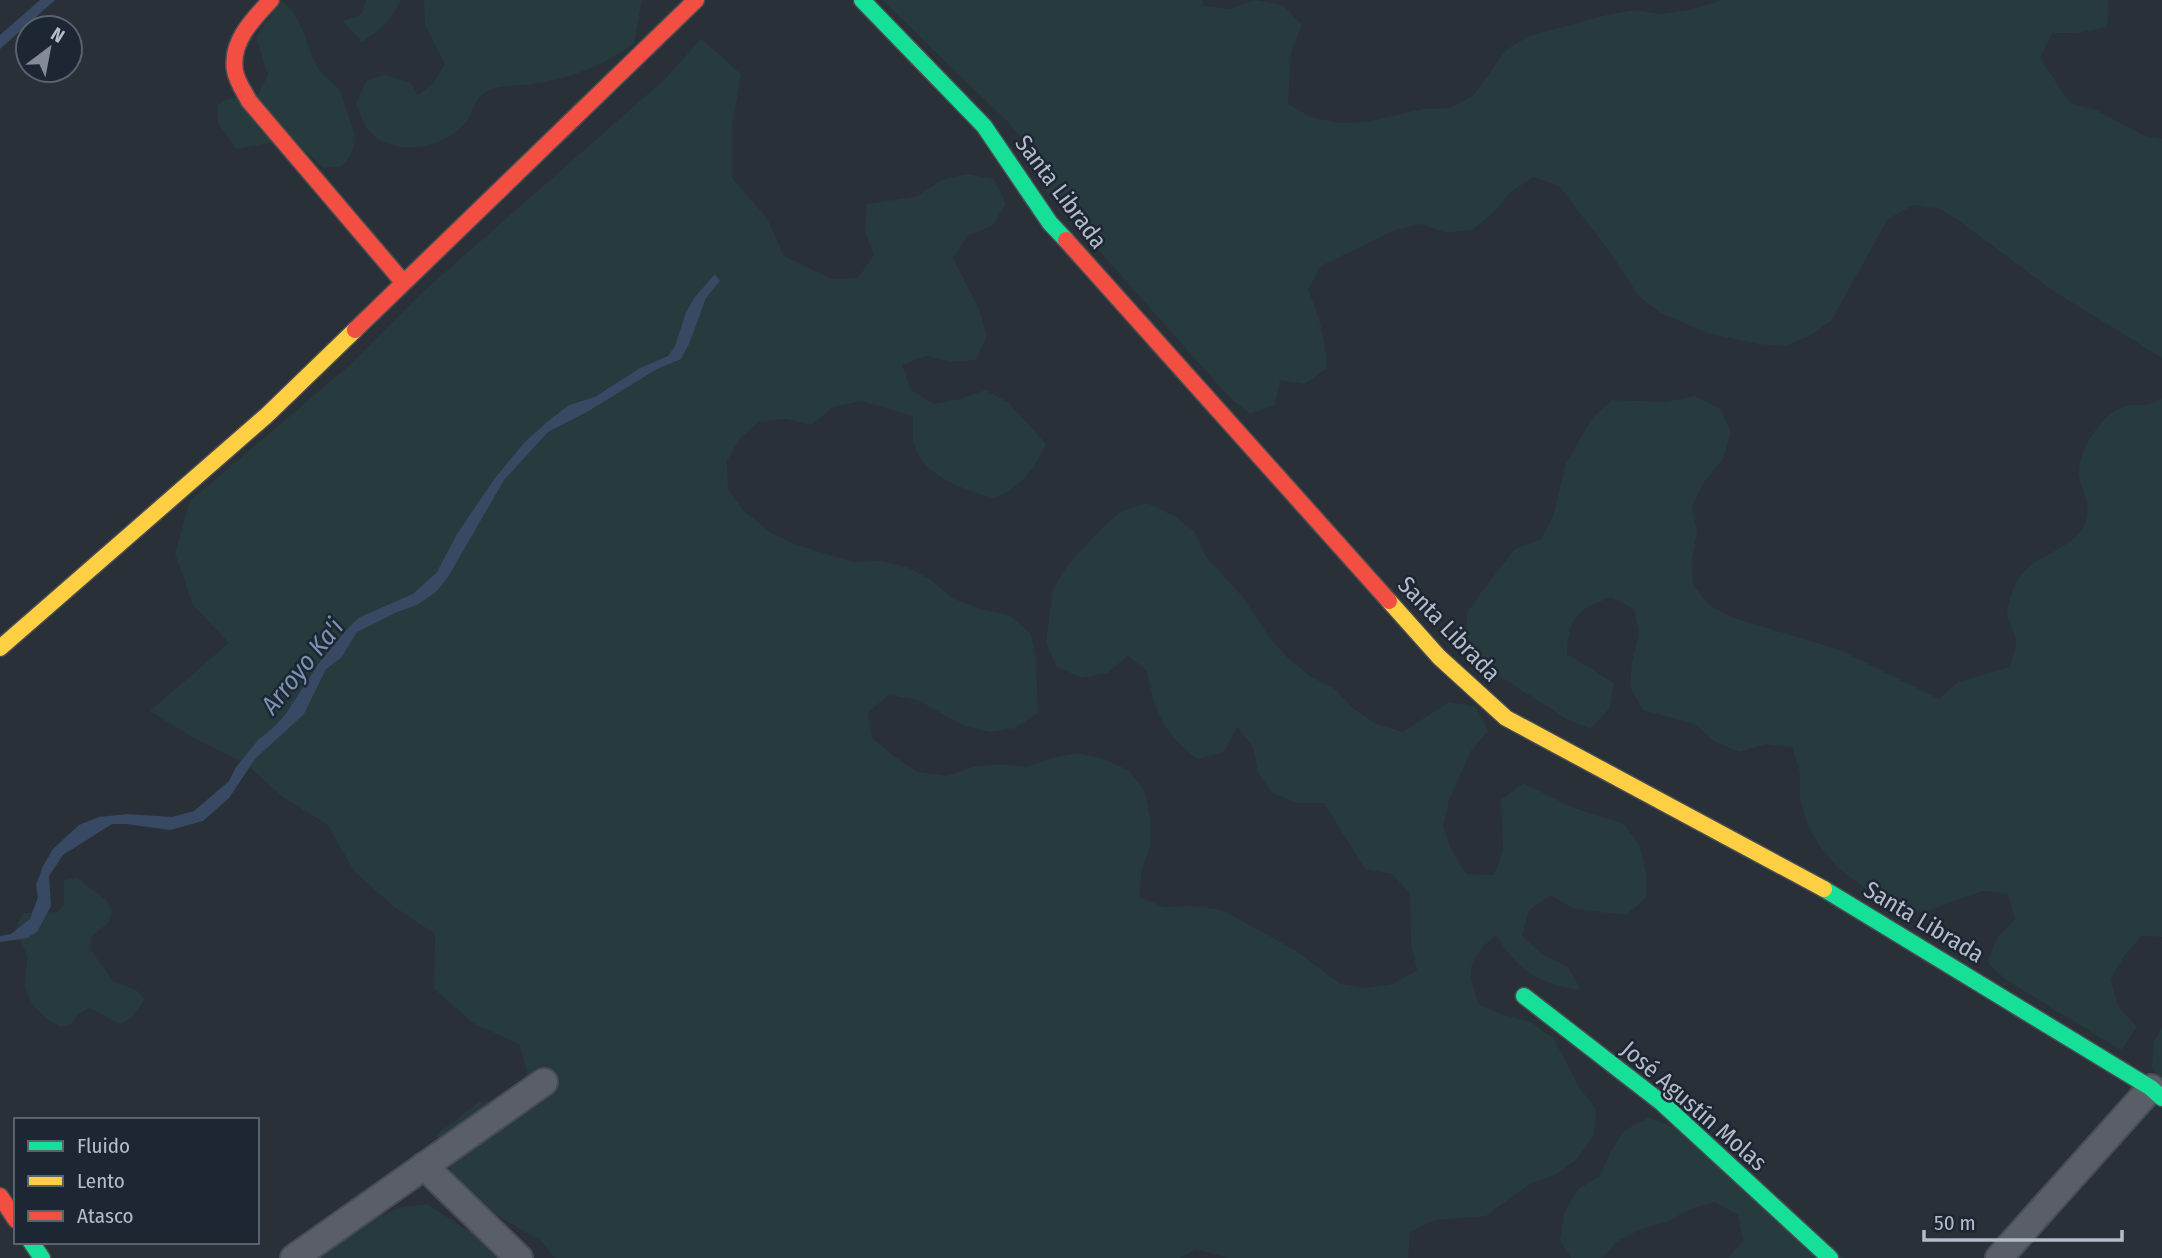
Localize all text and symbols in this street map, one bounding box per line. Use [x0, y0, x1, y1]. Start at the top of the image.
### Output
north arrow [14, 14, 84, 84]
text: N [47, 22, 69, 48]
street label: Santa Librada [1009, 130, 1113, 254]
street label: Santa Librada [1392, 571, 1506, 687]
water label: Arroyo Ka'i [254, 612, 351, 721]
street label: Santa Librada [1859, 875, 1989, 969]
street label: José Agustín Molas [1616, 1035, 1772, 1177]
legend [14, 1118, 259, 1244]
text: Fluido [77, 1133, 130, 1159]
text: Lento [77, 1168, 125, 1194]
scale bar [1924, 1198, 2122, 1242]
text: Atasco [77, 1203, 134, 1229]
text: 50 m [1934, 1210, 1976, 1236]

